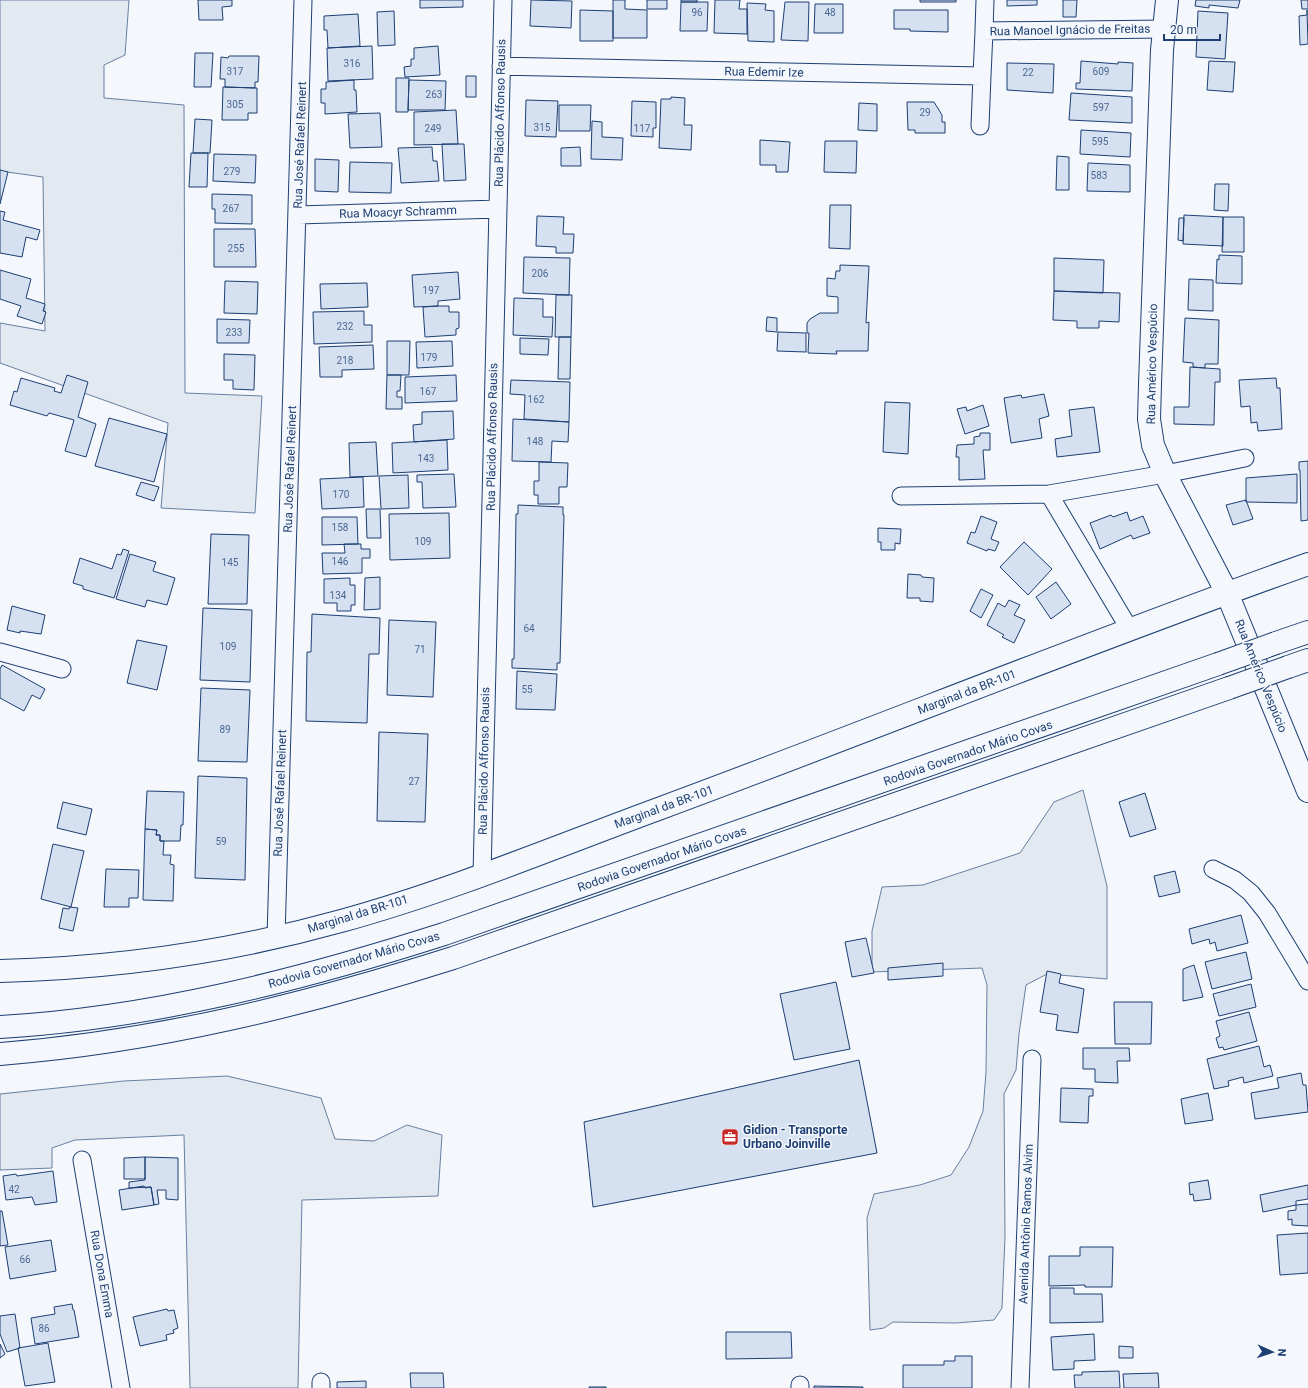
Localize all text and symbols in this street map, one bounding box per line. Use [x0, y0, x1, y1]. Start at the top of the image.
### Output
house number: 96 [691, 7, 703, 18]
house number: 48 [824, 7, 836, 18]
scale bar [1164, 16, 1220, 42]
street label: Rua Manoel Ignácio de Freitas [989, 22, 1151, 38]
text: 20 m [1170, 23, 1197, 37]
street label: Rua Plácido Affonso Rausis [492, 39, 508, 187]
house number: 316 [344, 58, 361, 69]
street label: Rua Edemir Ize [724, 64, 804, 80]
house number: 317 [227, 66, 244, 77]
house number: 609 [1093, 66, 1109, 77]
house number: 22 [1022, 67, 1034, 78]
street label: Rua José Rafael Reinert [291, 81, 309, 209]
house number: 263 [426, 89, 442, 100]
house number: 305 [227, 99, 244, 110]
house number: 597 [1093, 102, 1110, 113]
house number: 29 [919, 107, 931, 118]
house number: 315 [534, 122, 551, 133]
house number: 249 [425, 123, 441, 134]
house number: 117 [634, 123, 651, 134]
house number: 595 [1092, 136, 1109, 147]
house number: 279 [224, 166, 240, 177]
house number: 583 [1091, 170, 1107, 181]
house number: 267 [223, 203, 240, 214]
street label: Rua Moacyr Schramm [339, 203, 457, 221]
house number: 255 [228, 243, 245, 254]
house number: 206 [532, 268, 549, 279]
house number: 197 [423, 285, 440, 296]
street label: Rua Américo Vespúcio [1144, 303, 1160, 424]
house number: 232 [337, 321, 354, 332]
house number: 233 [226, 327, 242, 338]
house number: 179 [421, 352, 437, 363]
house number: 218 [337, 355, 354, 366]
street label: Rua Plácido Affonso Rausis [484, 363, 500, 511]
house number: 167 [420, 386, 437, 397]
house number: 162 [528, 394, 545, 405]
street label: Rua José Rafael Reinert [281, 405, 299, 533]
house number: 148 [527, 436, 544, 447]
house number: 143 [418, 453, 434, 464]
house number: 170 [333, 489, 350, 500]
house number: 158 [332, 522, 349, 533]
house number: 109 [415, 536, 431, 547]
house number: 146 [332, 556, 349, 567]
house number: 145 [222, 557, 239, 568]
house number: 134 [330, 590, 347, 601]
street label: Rua Américo Vespúcio [1232, 617, 1290, 735]
house number: 64 [523, 623, 535, 634]
house number: 109 [220, 641, 236, 652]
house number: 71 [414, 644, 426, 655]
street label: Marginal da BR-101 [916, 667, 1018, 717]
house number: 55 [521, 684, 533, 695]
street label: Rua Plácido Affonso Rausis [476, 687, 492, 835]
street label: Rodovia Governador Mário Covas [882, 717, 1054, 789]
house number: 89 [219, 724, 231, 735]
street label: Rua José Rafael Reinert [271, 729, 289, 857]
house number: 27 [408, 776, 420, 787]
street label: Marginal da BR-101 [613, 783, 715, 831]
street label: Rodovia Governador Mário Covas [576, 823, 748, 895]
house number: 59 [215, 836, 227, 847]
street label: Marginal da BR-101 [306, 892, 410, 936]
street label: Rodovia Governador Mário Covas [267, 929, 441, 991]
place label: Gidion - Transporte Urbano Joinville [743, 1123, 848, 1151]
office icon: Gidion - Transporte Urbano Joinville [720, 1127, 740, 1147]
street label: Avenida Antônio Ramos Alvim [1016, 1144, 1036, 1304]
house number: 42 [8, 1184, 20, 1195]
street label: Rua Dona Emma [87, 1229, 117, 1319]
house number: 66 [19, 1254, 31, 1265]
house number: 86 [38, 1323, 50, 1334]
north arrow [1252, 1332, 1292, 1372]
text: N [1275, 1348, 1288, 1357]

